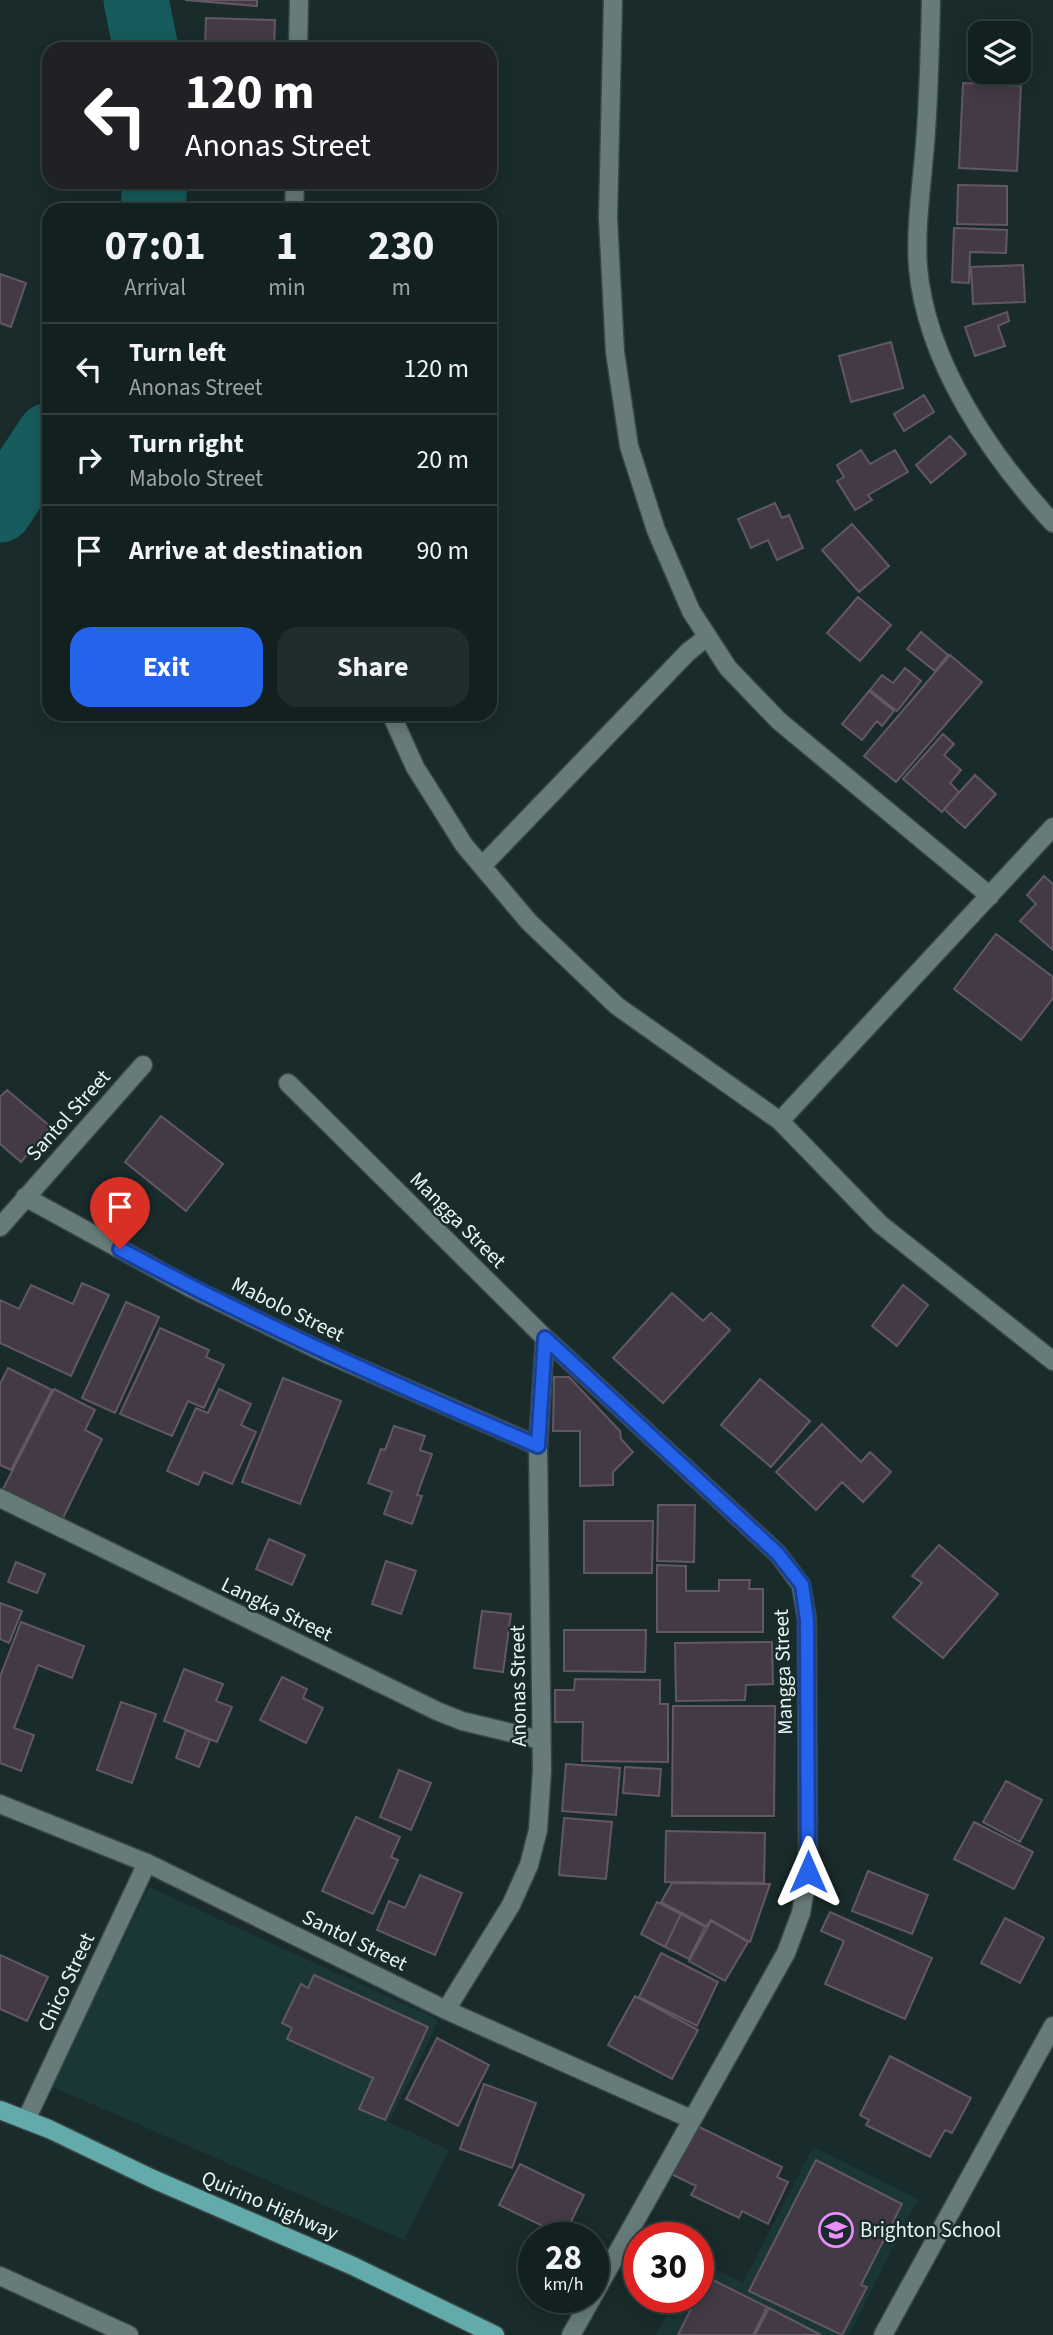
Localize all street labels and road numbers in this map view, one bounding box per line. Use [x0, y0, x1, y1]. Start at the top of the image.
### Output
street label: Santol Street [19, 1063, 117, 1167]
street label: Mangga Street [403, 1165, 513, 1275]
street label: Mabolo Street [226, 1269, 350, 1349]
street label: Langka Street [216, 1569, 338, 1649]
street label: Mangga Street [766, 1609, 800, 1735]
street label: Anonas Street [502, 1625, 534, 1747]
street label: Santol Street [297, 1902, 413, 1978]
street label: Chico Street [30, 1928, 102, 2036]
street label: Quirino Highway [197, 2163, 343, 2247]

